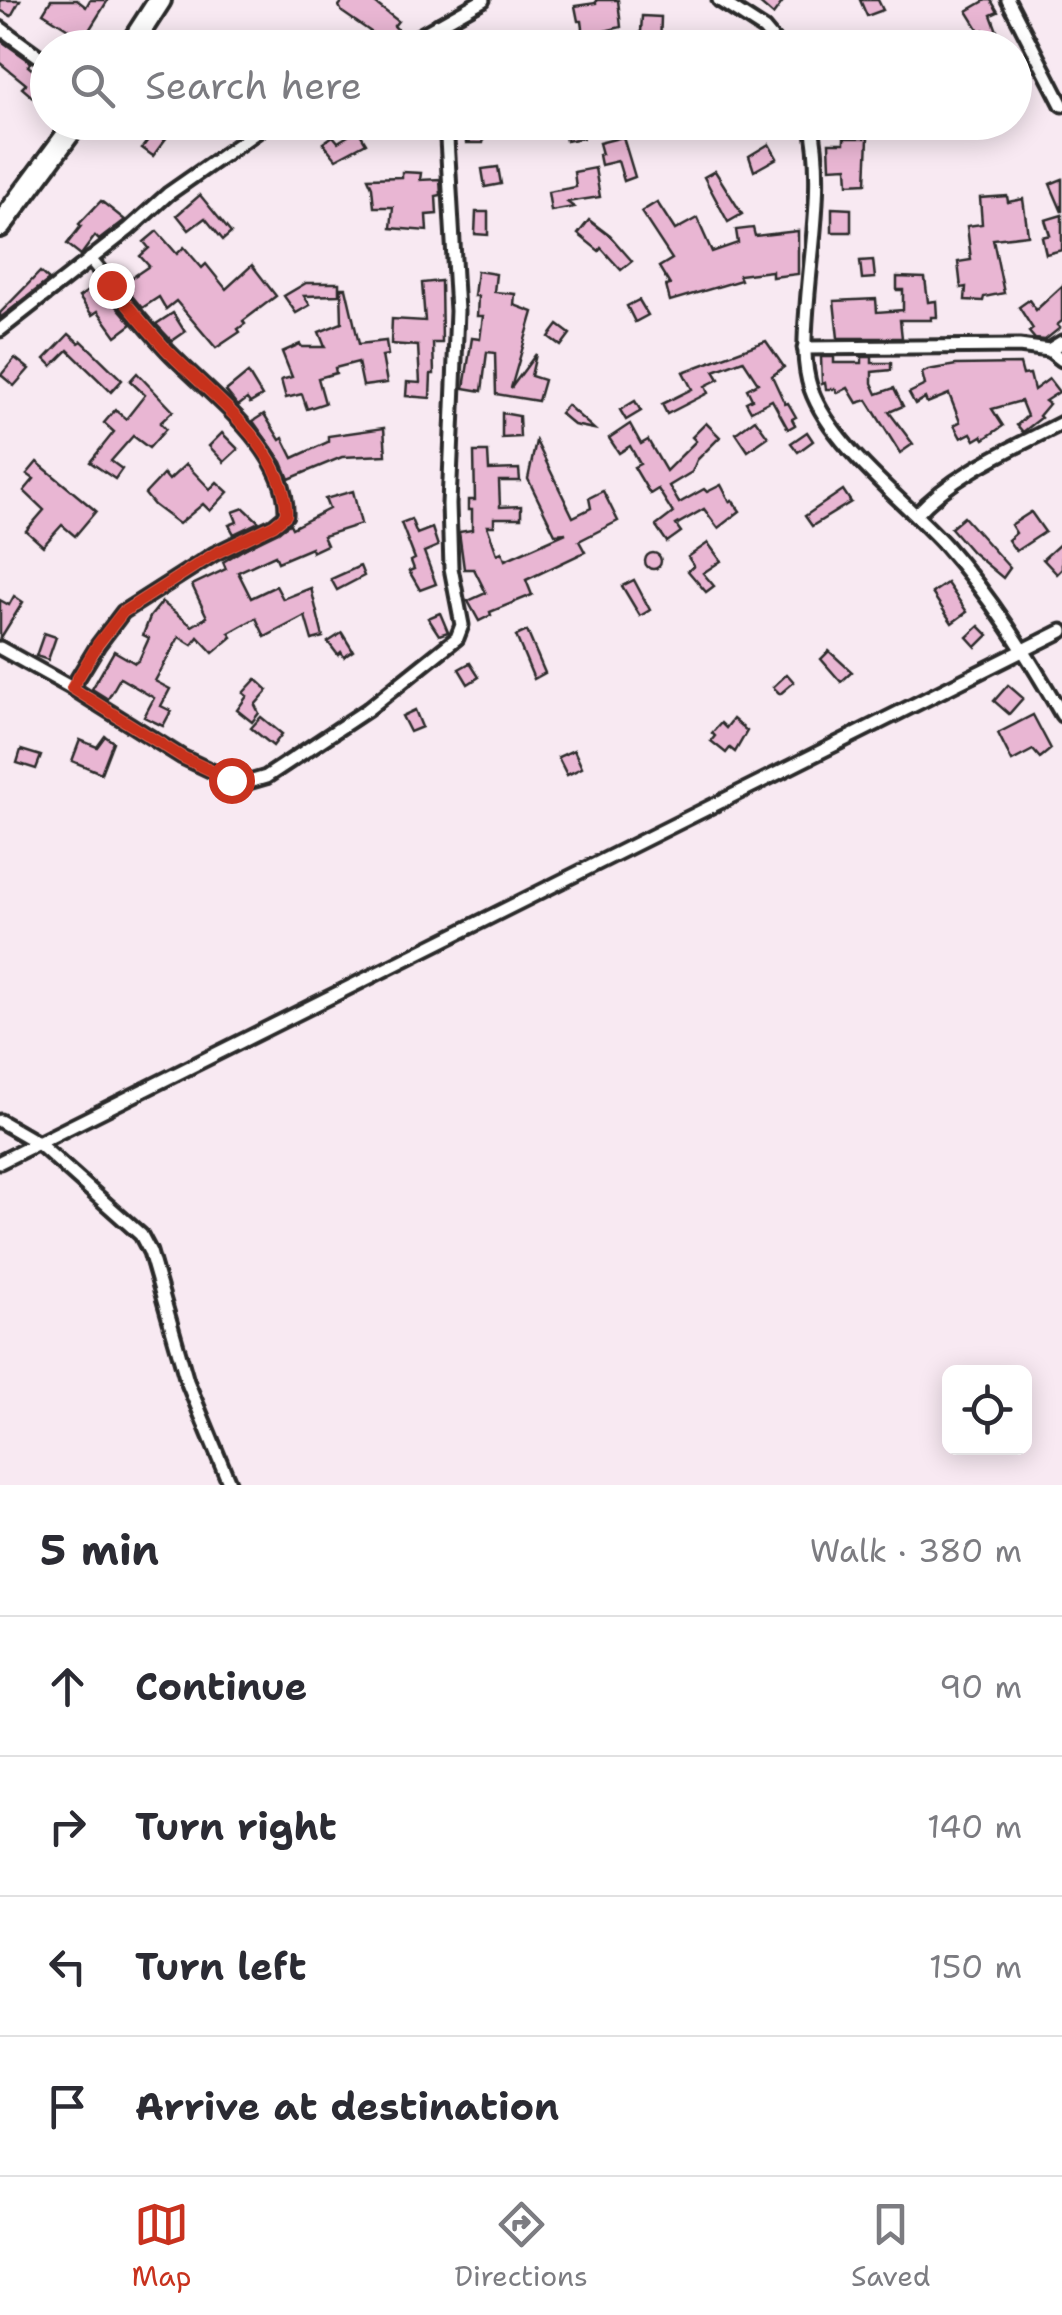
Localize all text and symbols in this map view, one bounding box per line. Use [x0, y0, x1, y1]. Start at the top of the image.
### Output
search box [30, 30, 1032, 140]
icon: search [65, 58, 120, 113]
text: Search here [145, 60, 362, 111]
route end [89, 263, 135, 309]
route start [209, 758, 255, 804]
map controls [942, 1365, 1032, 1455]
button: locate [942, 1365, 1032, 1455]
text: 5 min [40, 1522, 159, 1578]
text: Walk · 380 m [810, 1529, 1022, 1572]
icon: ahead [40, 1659, 95, 1714]
text: Continue [135, 1661, 307, 1712]
text: 90 m [939, 1665, 1022, 1708]
icon: right [40, 1799, 95, 1854]
text: Turn right [135, 1801, 337, 1852]
text: 140 m [927, 1805, 1022, 1848]
icon: left [40, 1939, 95, 1994]
text: Turn left [135, 1941, 307, 1992]
text: 150 m [929, 1945, 1022, 1988]
icon: arrive [40, 2079, 95, 2134]
text: Arrive at destination [135, 2081, 559, 2132]
tab: Map [132, 2197, 191, 2295]
tab: Directions [454, 2197, 588, 2295]
tab: Saved [851, 2197, 930, 2295]

